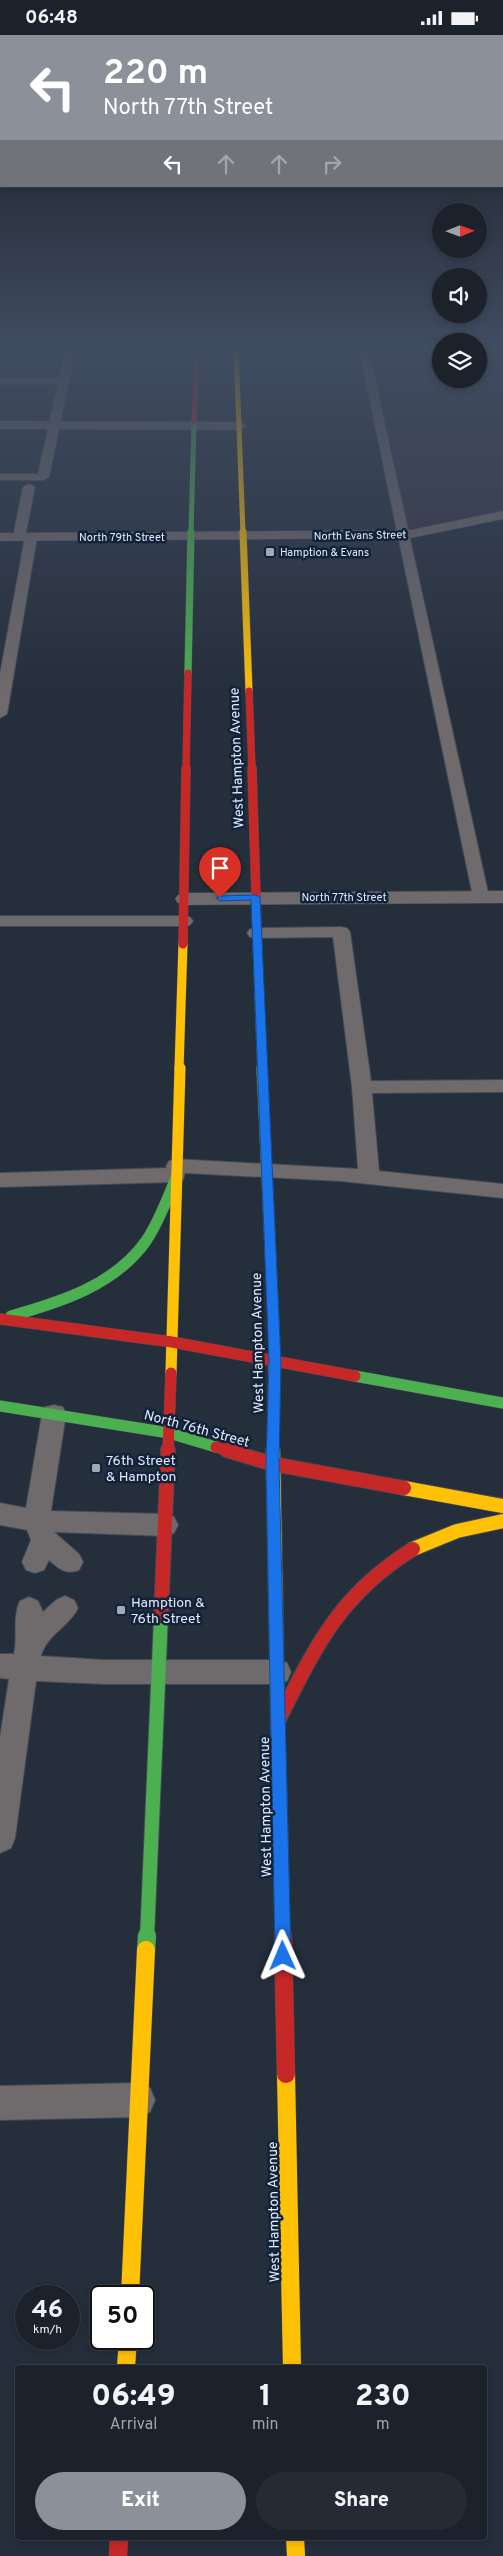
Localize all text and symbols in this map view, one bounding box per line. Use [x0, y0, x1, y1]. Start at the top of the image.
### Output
text: 06:48 [25, 6, 78, 30]
text: 220 m [103, 52, 208, 96]
icon: left [20, 55, 85, 120]
text: North 77th Street [103, 95, 273, 122]
icon: left [159, 150, 187, 178]
icon: ahead [212, 150, 240, 178]
icon: ahead [265, 150, 293, 178]
icon: right [318, 150, 346, 178]
north arrow [432, 203, 488, 257]
map controls [432, 203, 487, 388]
button: sound [432, 268, 487, 323]
button: layers [432, 333, 487, 388]
street label: North Evans Street [314, 528, 406, 544]
street label: North 79th Street [79, 531, 165, 545]
marker: Hamption & Evans [264, 546, 276, 558]
place label: Hamption & Evans [280, 546, 369, 560]
street label: West Hampton Avenue [227, 687, 248, 829]
pin [199, 847, 241, 898]
icon: arrive [206, 854, 234, 882]
street label: North 77th Street [301, 891, 387, 905]
street label: West Hampton Avenue [249, 1272, 268, 1414]
street label: North 76th Street [142, 1407, 251, 1452]
place label: 76th Street & Hampton [106, 1453, 176, 1486]
marker: 76th Street & Hampton [90, 1462, 102, 1474]
place label: Hamption & 76th Street [131, 1595, 205, 1628]
marker: Hamption & 76th Street [115, 1604, 127, 1616]
street label: West Hampton Avenue [257, 1736, 276, 1878]
position arrow [256, 1929, 308, 1981]
street label: West Hampton Avenue [265, 2141, 284, 2283]
speed limit sign: 50 [90, 2285, 155, 2350]
text: 46 [32, 2295, 63, 2327]
text: km/h [33, 2322, 62, 2338]
text: 06:49 [91, 2379, 176, 2416]
text: 1 [259, 2379, 271, 2416]
text: 230 [355, 2379, 411, 2416]
text: Arrival [110, 2415, 157, 2435]
text: min [252, 2415, 279, 2435]
text: m [376, 2415, 390, 2435]
button: Exit [35, 2472, 246, 2530]
button: Share [256, 2472, 467, 2530]

